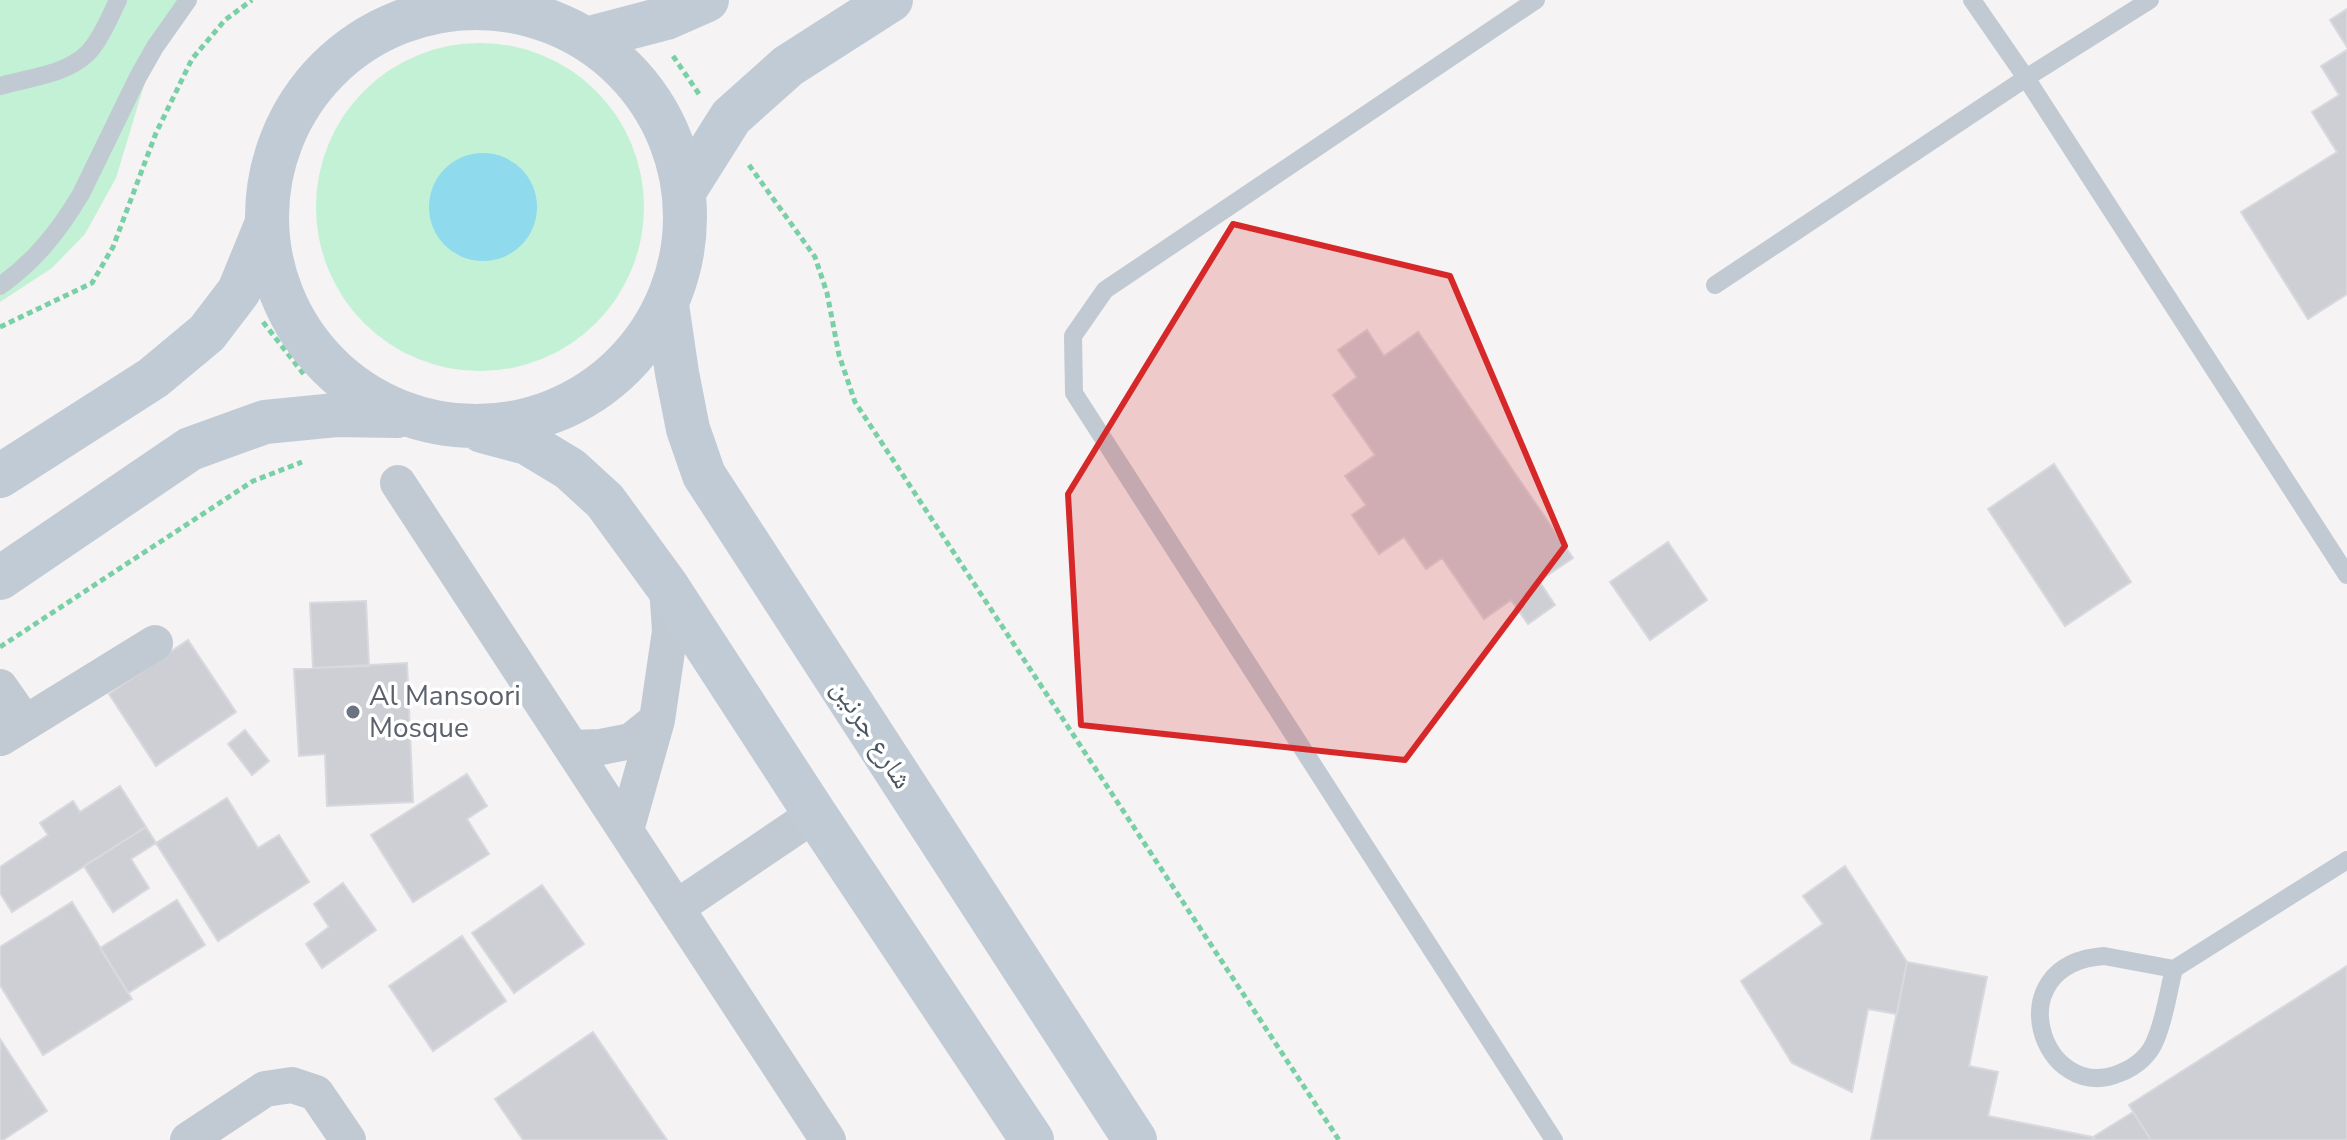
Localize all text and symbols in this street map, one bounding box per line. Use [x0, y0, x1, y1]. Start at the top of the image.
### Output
street label: شارع جرنين [822, 672, 922, 796]
place label: Al Mansoori Mosque [369, 677, 521, 747]
marker: Al Mansoori Mosque [344, 703, 362, 721]

